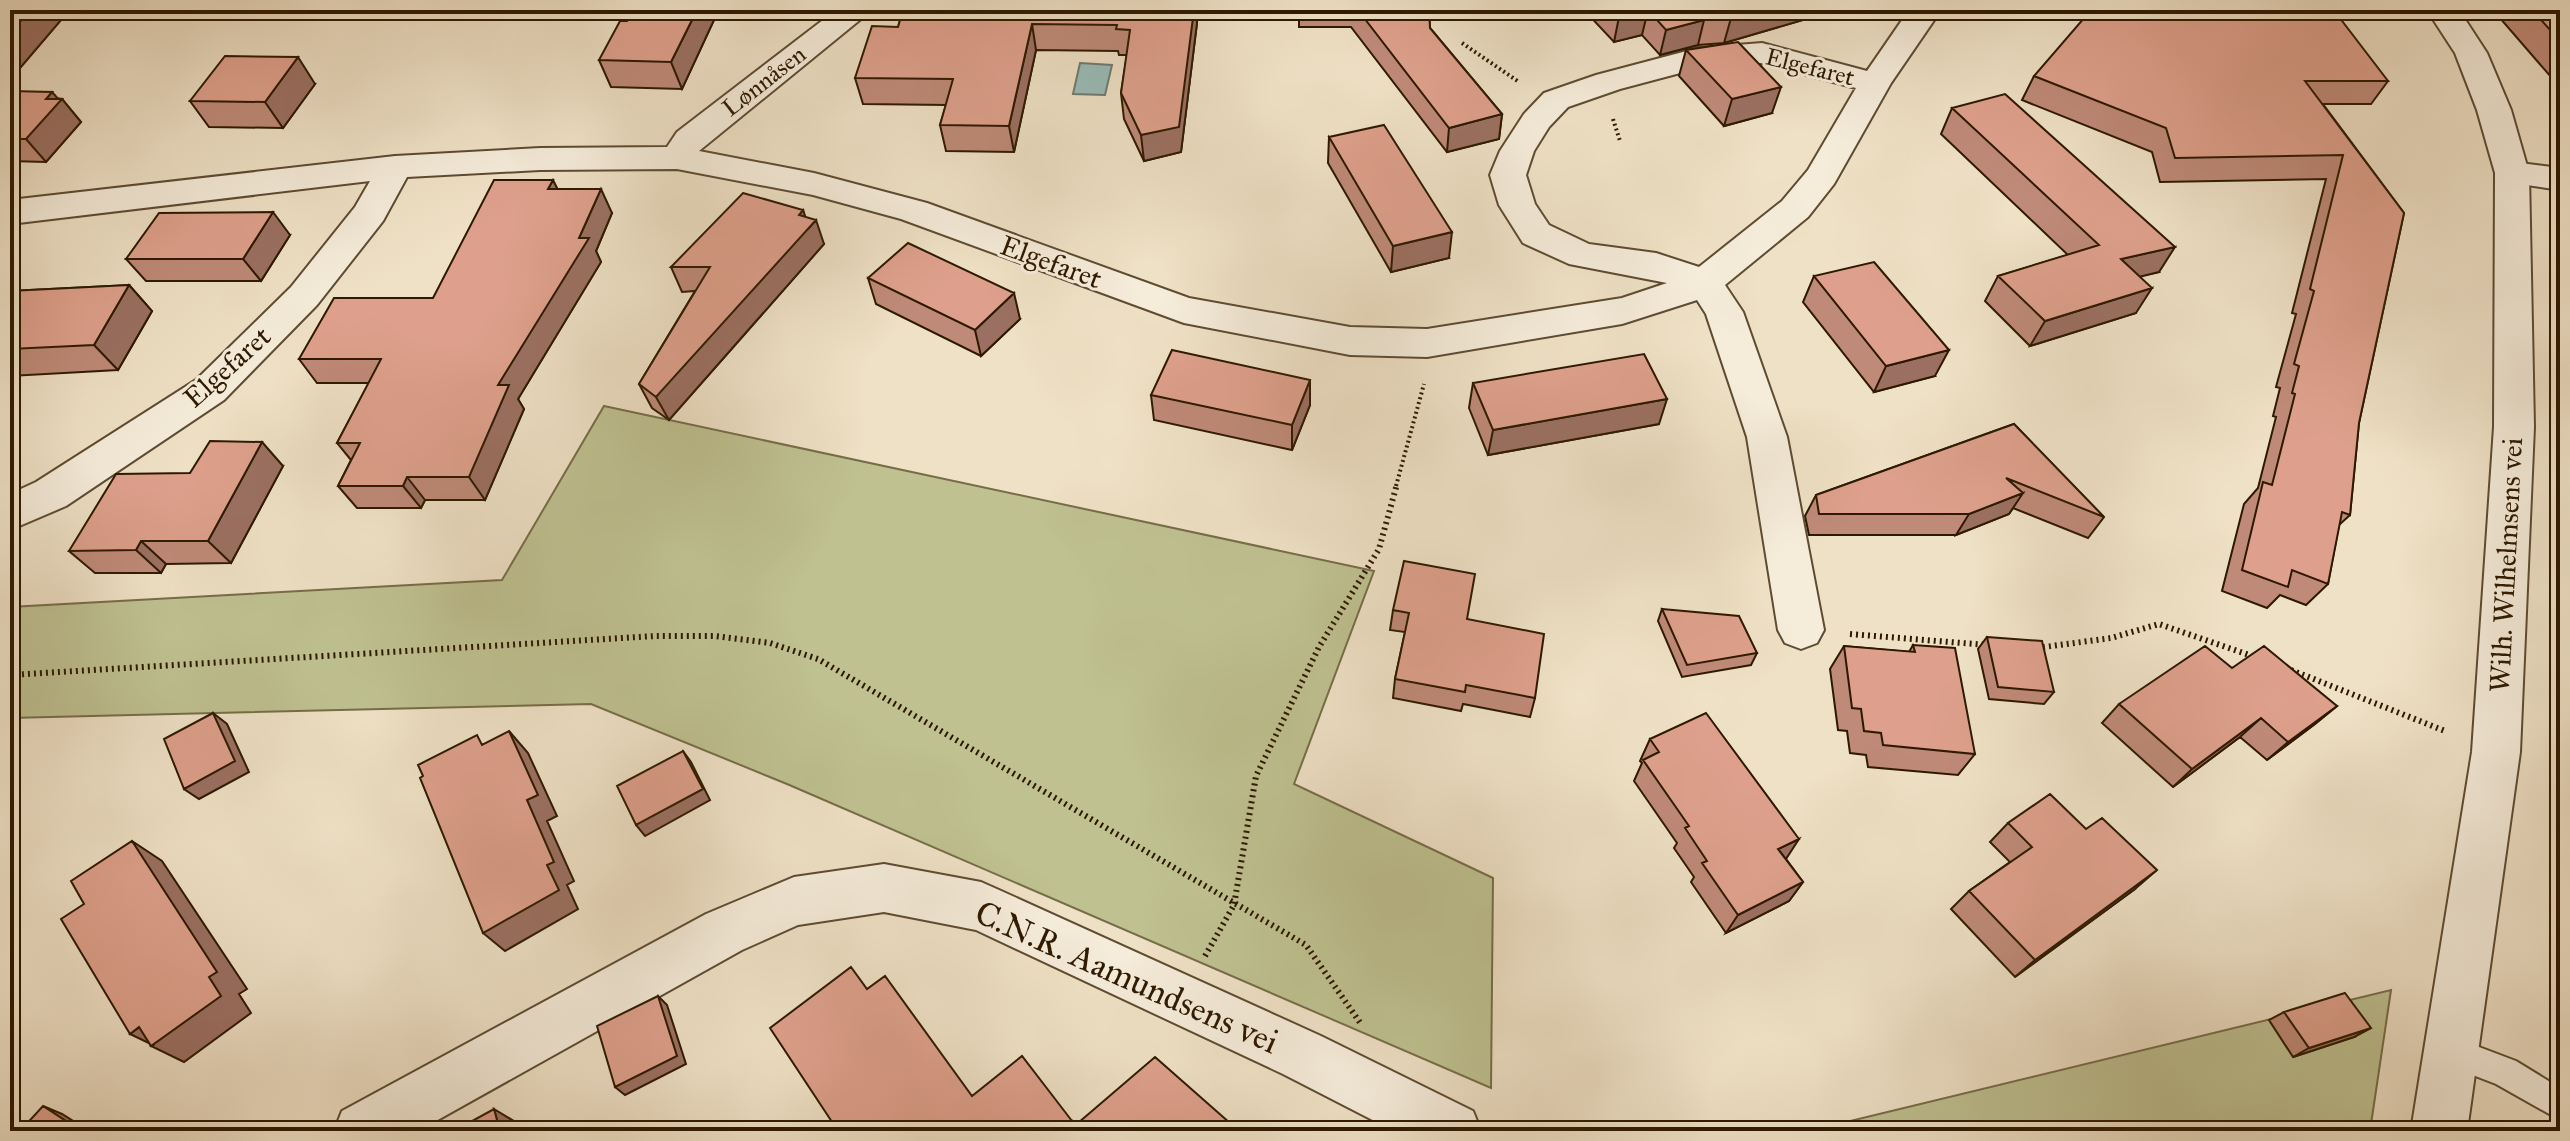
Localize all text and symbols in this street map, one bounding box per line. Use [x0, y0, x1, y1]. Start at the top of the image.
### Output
street label: Lønnåsen [716, 39, 812, 123]
street label: Elgefaret [1762, 42, 1858, 93]
street label: Elgefaret [995, 228, 1107, 297]
street label: Elgefaret [176, 319, 278, 415]
street label: Wilh. Wilhelmsens vei [2482, 436, 2530, 693]
street label: C.N.R. Aamundsens vei [969, 892, 1285, 1062]

